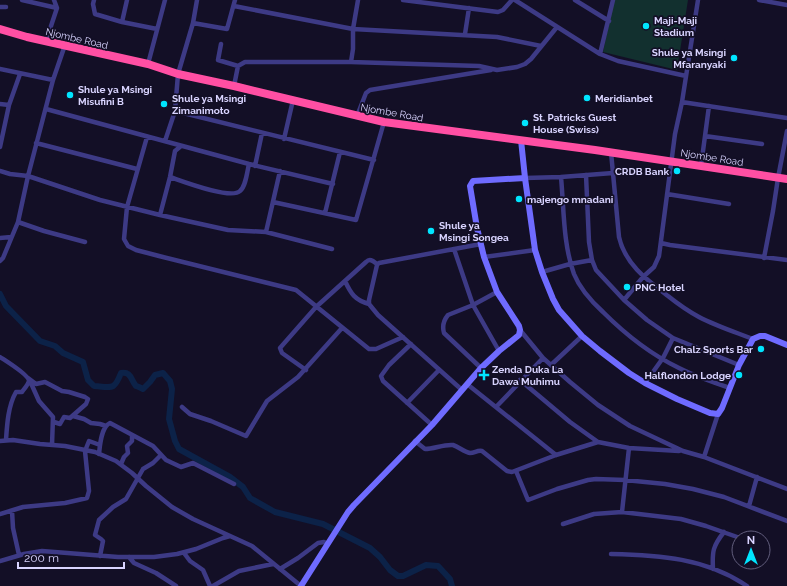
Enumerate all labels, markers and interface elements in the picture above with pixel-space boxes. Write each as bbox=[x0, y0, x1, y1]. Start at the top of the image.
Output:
place label: Maji-Maji Stadium bbox=[654, 15, 697, 38]
marker: Maji-Maji Stadium bbox=[641, 21, 651, 31]
street label: Njombe Road bbox=[45, 26, 109, 51]
place label: Shule ya Msingi Mfaranyaki bbox=[652, 47, 726, 70]
marker: Shule ya Msingi Mfaranyaki bbox=[729, 53, 739, 63]
place label: Shule ya Msingi Misufini B bbox=[78, 84, 152, 107]
marker: Shule ya Msingi Misufini B bbox=[65, 90, 75, 100]
place label: Shule ya Msingi Zimanimoto bbox=[172, 93, 246, 116]
marker: Meridianbet bbox=[582, 93, 592, 103]
place label: Meridianbet bbox=[595, 93, 653, 104]
marker: Shule ya Msingi Zimanimoto bbox=[159, 99, 169, 109]
street label: Njombe Road bbox=[360, 102, 424, 123]
place label: St. Patricks Guest House (Swiss) bbox=[533, 112, 616, 135]
marker: St. Patricks Guest House (Swiss) bbox=[520, 118, 530, 128]
street label: Njombe Road bbox=[680, 147, 744, 168]
place label: CRDB Bank bbox=[615, 166, 669, 177]
marker: CRDB Bank bbox=[672, 166, 682, 176]
marker: majengo mnadani bbox=[514, 194, 524, 204]
place label: majengo mnadani bbox=[527, 194, 613, 205]
place label: Shule ya Msingi Songea bbox=[439, 220, 509, 243]
marker: Shule ya Msingi Songea bbox=[426, 226, 436, 236]
marker: PNC Hotel bbox=[622, 282, 632, 292]
place label: PNC Hotel bbox=[635, 282, 685, 293]
place label: Chalz Sports Bar bbox=[674, 344, 753, 355]
marker: Chalz Sports Bar bbox=[756, 344, 766, 354]
place label: Zenda Duka La Dawa Muhimu bbox=[492, 364, 564, 387]
marker: Zenda Duka La Dawa Muhimu bbox=[479, 370, 489, 380]
place label: Halflondon Lodge bbox=[644, 370, 731, 381]
marker: Halflondon Lodge bbox=[734, 370, 744, 380]
north arrow bbox=[731, 530, 771, 570]
text: N bbox=[747, 534, 755, 547]
scale bar bbox=[18, 544, 124, 570]
text: 200 m bbox=[24, 551, 59, 565]

